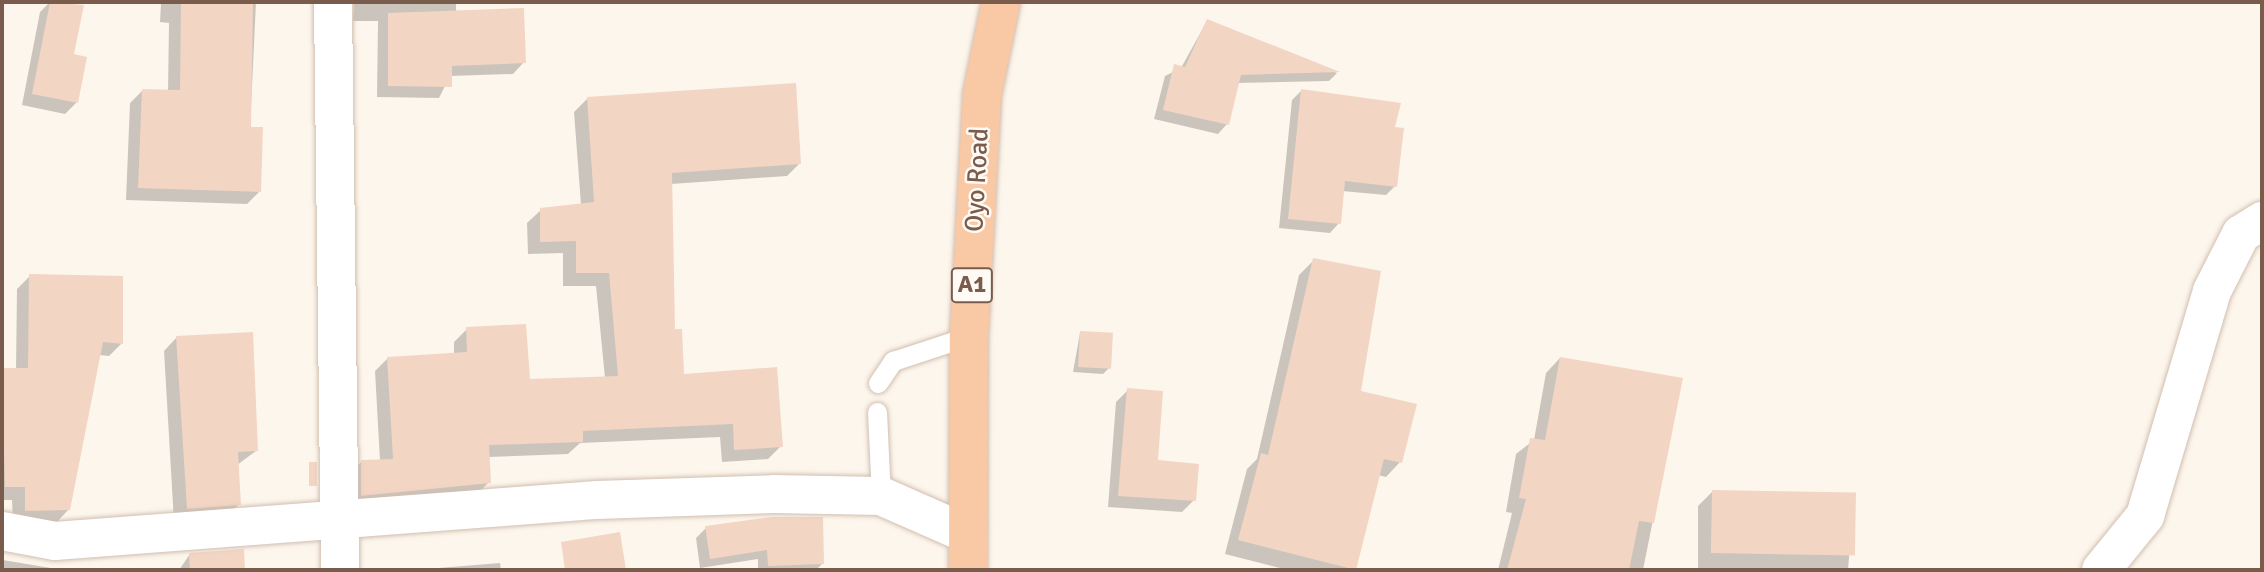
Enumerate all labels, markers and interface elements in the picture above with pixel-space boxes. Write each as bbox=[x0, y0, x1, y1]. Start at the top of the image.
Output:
street label: Oyo Road bbox=[960, 127, 996, 233]
road number: A1 bbox=[949, 264, 995, 306]

